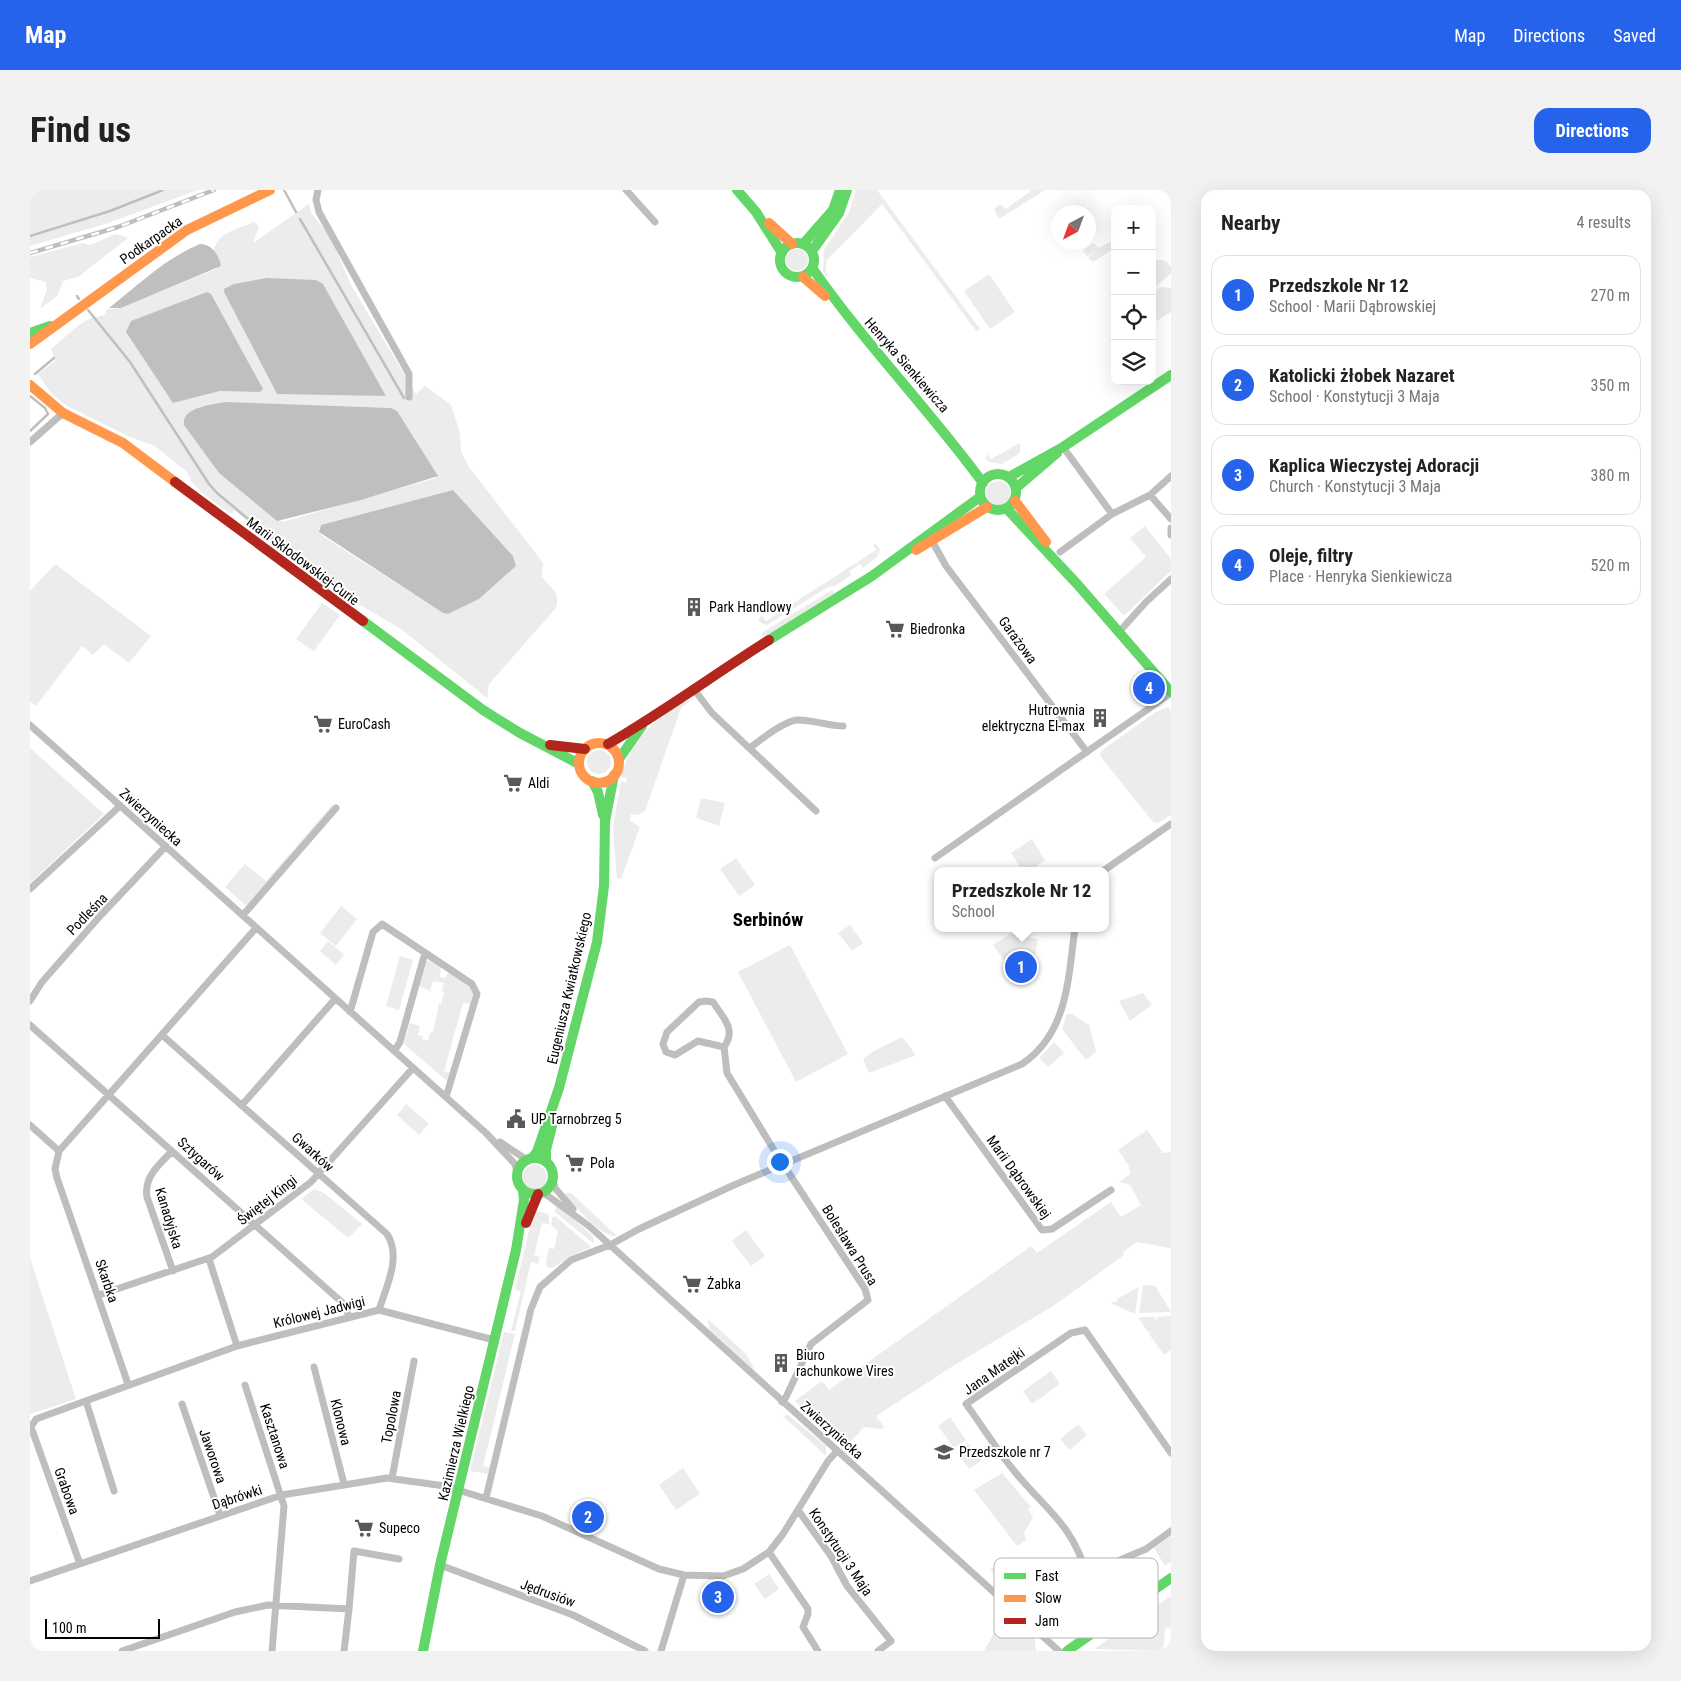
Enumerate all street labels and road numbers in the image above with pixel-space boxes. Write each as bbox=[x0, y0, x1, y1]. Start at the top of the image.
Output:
street label: Podkarpacka bbox=[117, 213, 185, 267]
street label: Henryka Sienkiewicza bbox=[862, 314, 952, 416]
street label: Marii Skłodowskiej-Curie bbox=[244, 514, 363, 609]
street label: Garażowa bbox=[995, 613, 1041, 667]
street label: Zwierzyniecka bbox=[117, 785, 185, 849]
street label: Podleśna bbox=[63, 890, 111, 938]
street label: Eugeniusza Kwiatkowskiego bbox=[544, 910, 594, 1066]
street label: Gwarków bbox=[289, 1129, 337, 1175]
street label: Marii Dąbrowskiej bbox=[984, 1132, 1054, 1222]
street label: Sztygarów bbox=[174, 1134, 228, 1184]
street label: Świętej Kingi bbox=[234, 1171, 300, 1228]
street label: Kanadyjska bbox=[152, 1185, 186, 1251]
street label: Bolesława Prusa bbox=[819, 1202, 881, 1288]
street label: Skarbka bbox=[92, 1257, 122, 1305]
street label: Królowej Jadwigi bbox=[272, 1293, 366, 1331]
street label: Jana Matejki bbox=[960, 1344, 1028, 1398]
street label: Kazimierza Wielkiego bbox=[435, 1384, 477, 1502]
street label: Topolowa bbox=[378, 1389, 404, 1445]
street label: Klonowa bbox=[327, 1397, 355, 1447]
street label: Zwierzyniecka bbox=[798, 1398, 866, 1462]
street label: Kasztanowa bbox=[257, 1402, 293, 1470]
street label: Jaworowa bbox=[196, 1427, 230, 1485]
street label: Grabowa bbox=[51, 1465, 83, 1517]
street label: Dąbrówki bbox=[210, 1481, 264, 1513]
street label: Konstytucji 3 Maja bbox=[806, 1505, 876, 1599]
street label: Jędrusiów bbox=[518, 1576, 578, 1610]

